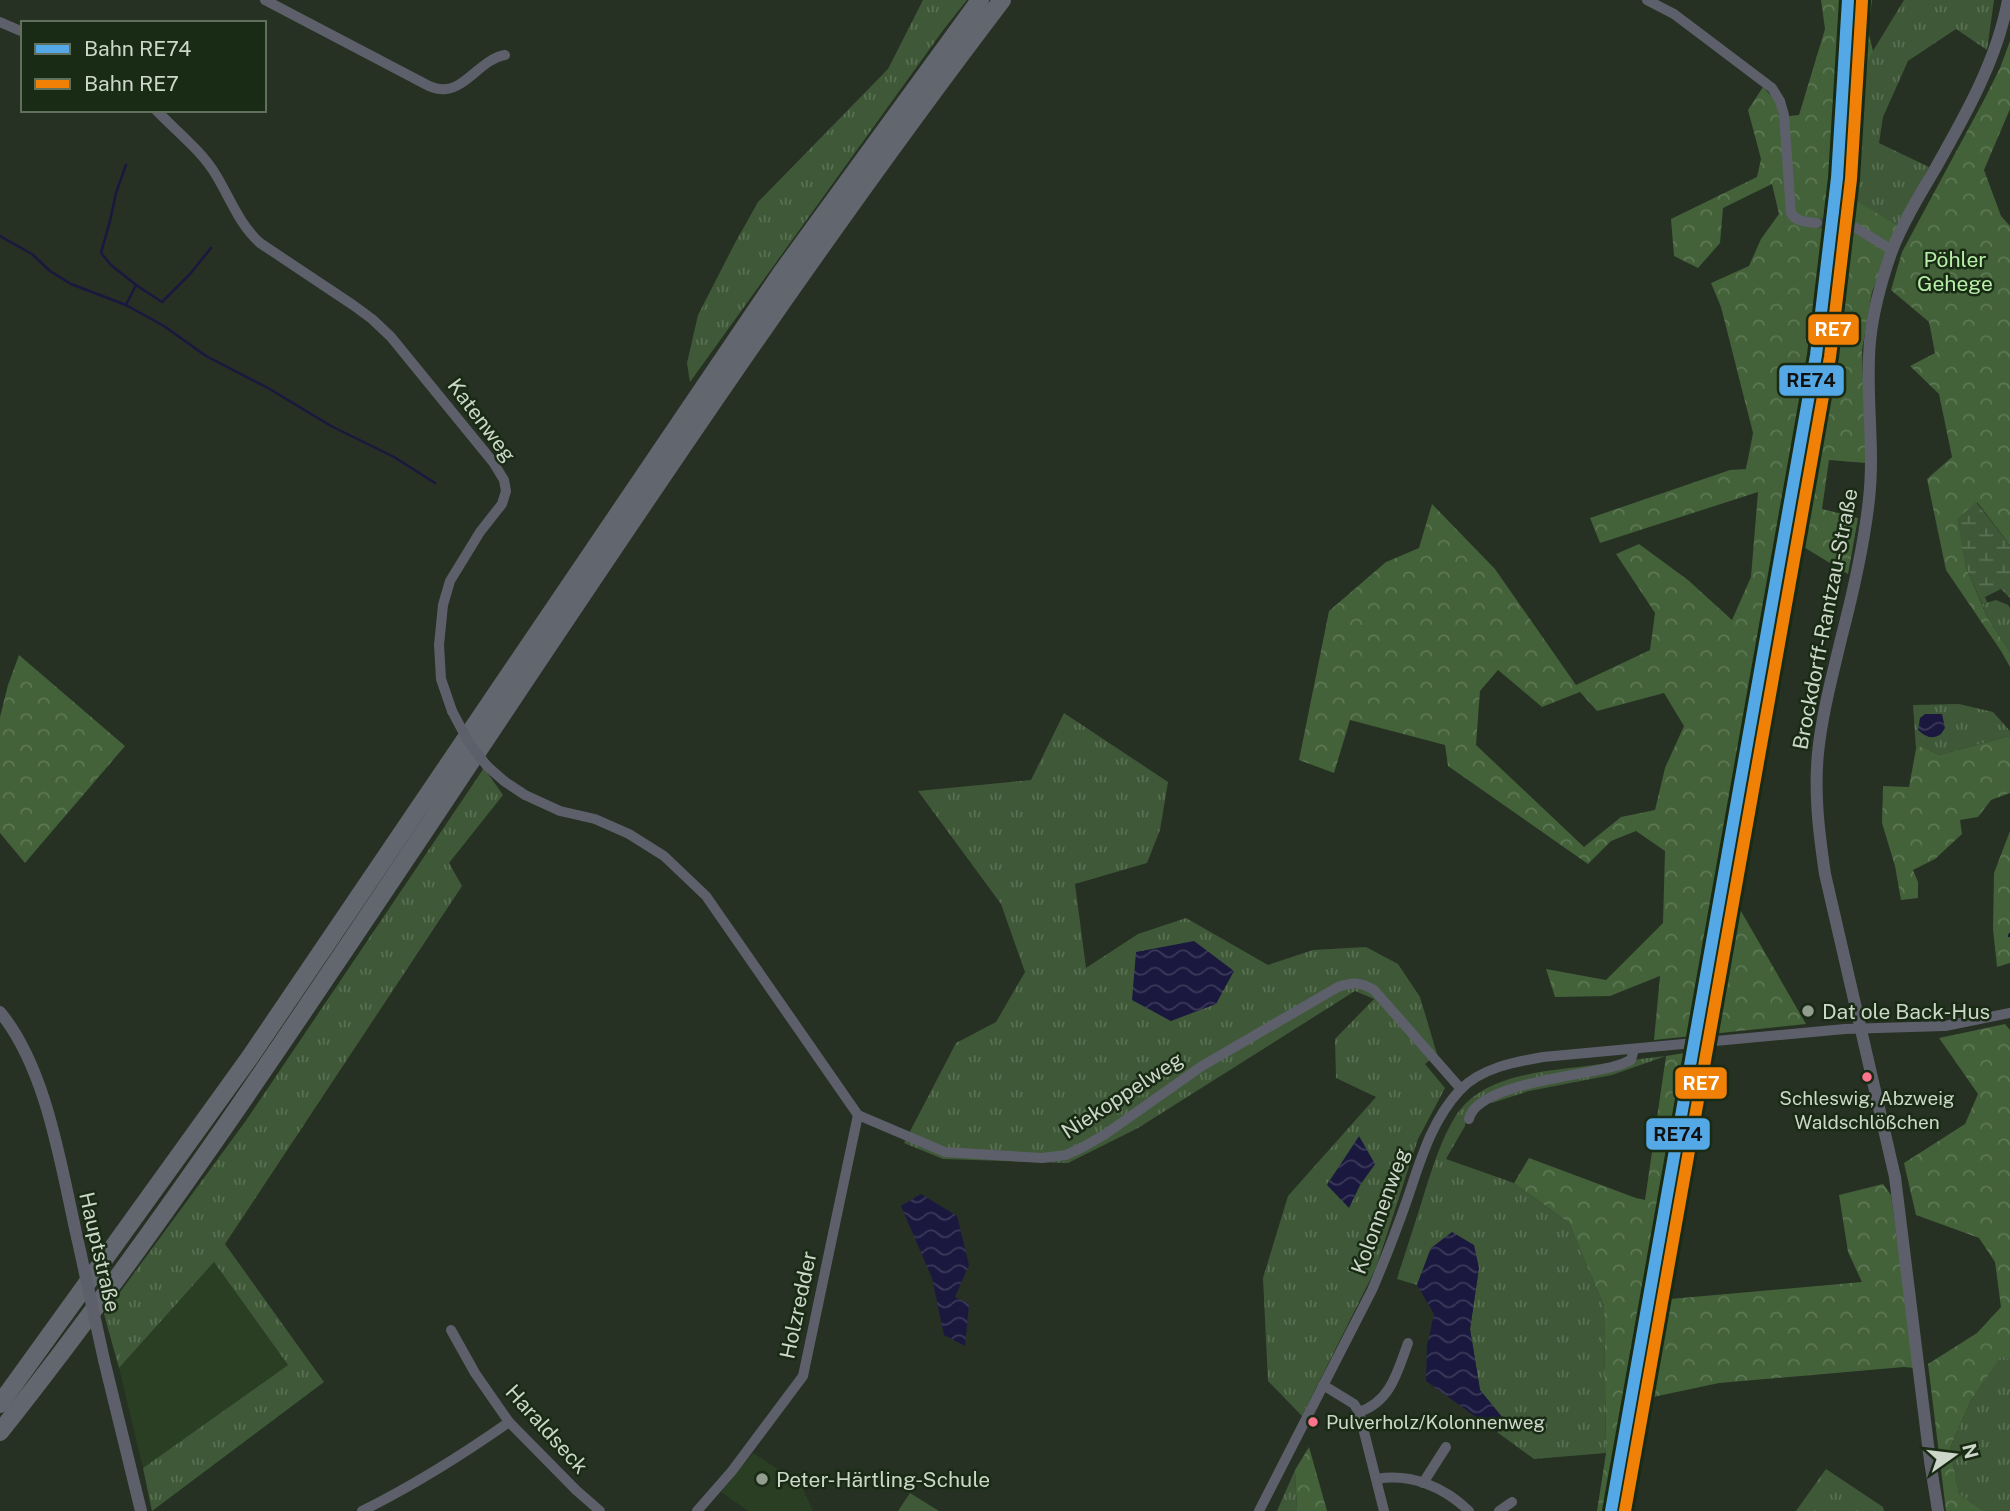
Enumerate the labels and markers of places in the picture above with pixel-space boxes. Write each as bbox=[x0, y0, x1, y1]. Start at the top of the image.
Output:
place label: Dat ole Back-Hus bbox=[1822, 999, 1990, 1024]
marker: Dat ole Back-Hus bbox=[1800, 1003, 1816, 1019]
marker: Schleswig, Abzweig Waldschlößchen bbox=[1860, 1070, 1874, 1084]
place label: Schleswig, Abzweig Waldschlößchen bbox=[1779, 1087, 1955, 1133]
place label: Pulverholz/Kolonnenweg bbox=[1326, 1411, 1545, 1433]
marker: Pulverholz/Kolonnenweg bbox=[1306, 1415, 1320, 1429]
place label: Peter-Härtling-Schule bbox=[776, 1467, 990, 1492]
marker: Peter-Härtling-Schule bbox=[754, 1471, 770, 1487]

